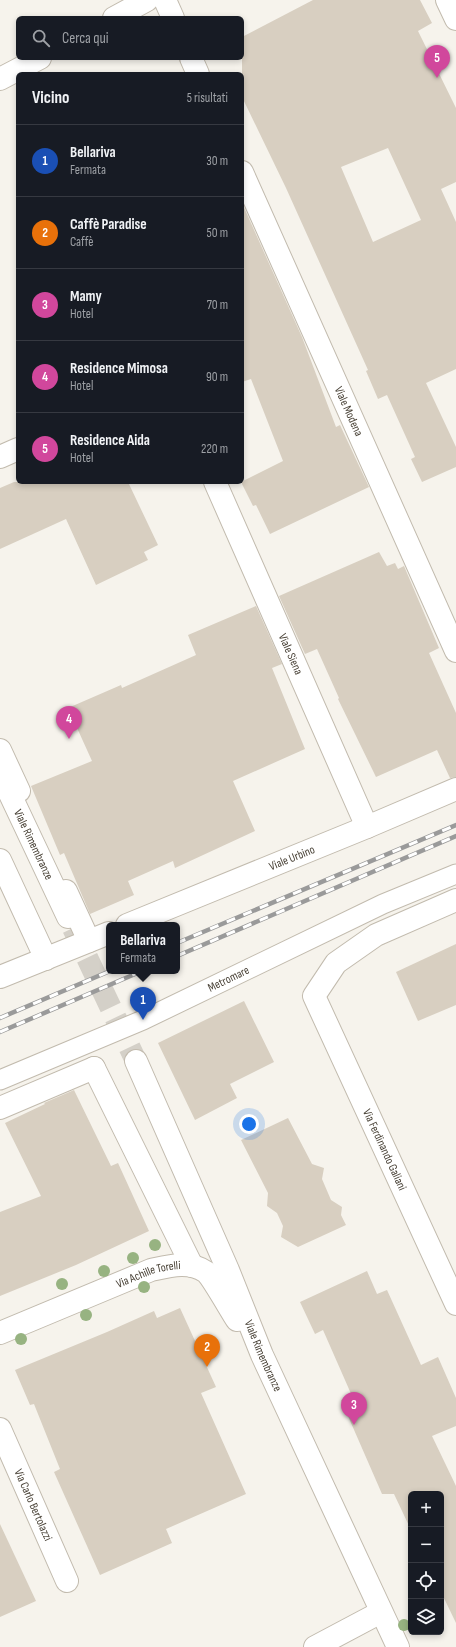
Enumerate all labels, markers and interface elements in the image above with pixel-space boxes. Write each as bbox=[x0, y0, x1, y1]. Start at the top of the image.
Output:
search box bbox=[16, 16, 244, 60]
icon: search bbox=[30, 27, 52, 49]
text: Cerca qui bbox=[62, 29, 109, 48]
pin: 5 bbox=[424, 45, 450, 78]
text: Vicino bbox=[32, 88, 69, 108]
text: 5 risultati bbox=[187, 90, 228, 106]
text: Bellariva bbox=[70, 143, 116, 162]
text: 1 bbox=[42, 153, 48, 169]
text: 30 m bbox=[206, 153, 228, 169]
text: Fermata bbox=[70, 162, 106, 178]
text: Caffè Paradise bbox=[70, 215, 147, 234]
text: 2 bbox=[42, 225, 48, 241]
text: 50 m bbox=[207, 225, 228, 241]
text: Caffè bbox=[70, 234, 94, 250]
text: Mamy bbox=[70, 287, 102, 306]
text: 3 bbox=[42, 297, 48, 313]
text: 70 m bbox=[207, 297, 228, 313]
text: Hotel bbox=[70, 306, 94, 322]
text: Residence Mimosa bbox=[70, 359, 168, 378]
text: 4 bbox=[42, 369, 48, 385]
text: 90 m bbox=[206, 369, 228, 385]
text: Hotel bbox=[70, 378, 94, 394]
street label: Viale Modena bbox=[331, 384, 367, 439]
text: Residence Aida bbox=[70, 431, 150, 450]
text: 5 bbox=[42, 441, 48, 457]
text: 220 m bbox=[201, 441, 228, 457]
text: Hotel bbox=[70, 450, 94, 466]
street label: Viale Siena bbox=[275, 631, 307, 677]
pin: 4 bbox=[56, 706, 82, 739]
street label: Viale Rimembranze bbox=[11, 807, 57, 882]
street label: Viale Urbino bbox=[267, 842, 317, 874]
popup bbox=[106, 922, 180, 974]
text: Bellariva bbox=[120, 931, 166, 950]
text: Fermata bbox=[120, 950, 156, 966]
street label: Metromare bbox=[205, 962, 252, 995]
pin: 1 bbox=[130, 987, 156, 1020]
street label: Via Ferdinando Galiani bbox=[360, 1107, 410, 1193]
your location bbox=[239, 1114, 259, 1134]
street label: Via Achille Torelli bbox=[114, 1257, 181, 1291]
street label: Viale Rimembranze bbox=[241, 1318, 285, 1394]
pin: 2 bbox=[194, 1334, 220, 1367]
pin: 3 bbox=[341, 1392, 367, 1425]
street label: Via Carlo Bertolazzi bbox=[11, 1467, 56, 1543]
map controls bbox=[408, 1491, 444, 1635]
button: + bbox=[408, 1491, 444, 1527]
button: − bbox=[408, 1527, 444, 1563]
button: locate bbox=[408, 1563, 444, 1599]
button: layers bbox=[408, 1599, 444, 1635]

